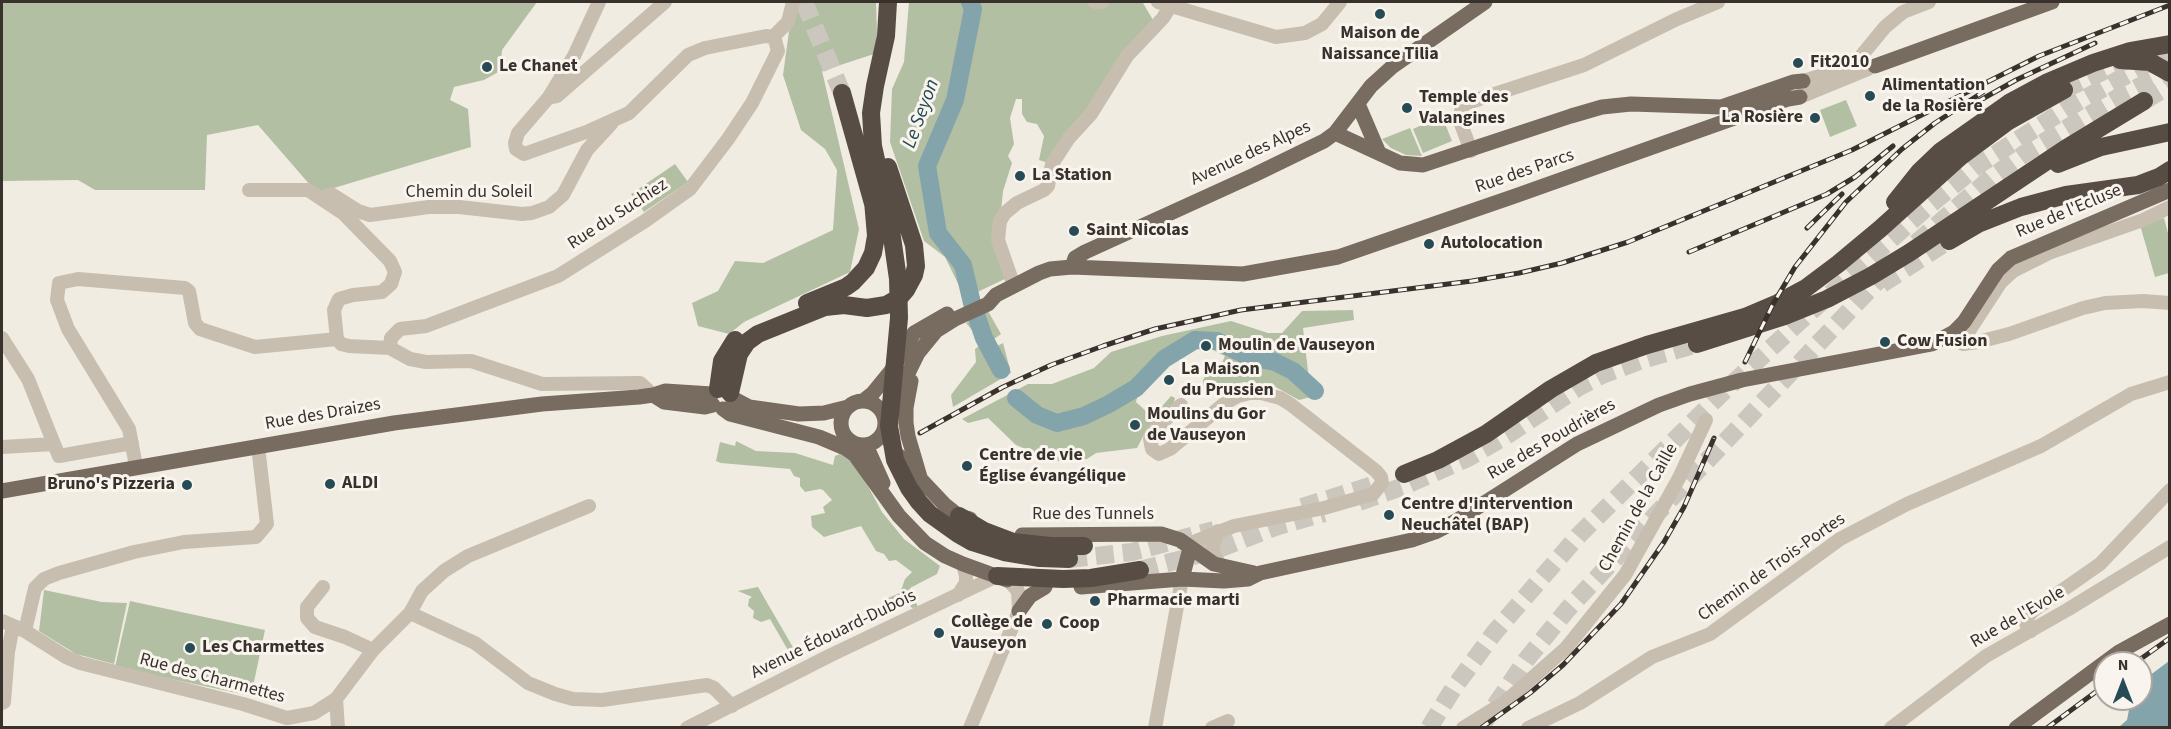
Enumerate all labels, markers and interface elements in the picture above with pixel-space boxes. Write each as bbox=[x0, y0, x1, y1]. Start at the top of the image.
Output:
marker: Maison de Naissance Tilia bbox=[1373, 7, 1387, 21]
place label: Maison de Naissance Tilia bbox=[1321, 23, 1439, 66]
place label: Fit2010 bbox=[1810, 52, 1869, 74]
place label: Le Chanet bbox=[499, 56, 578, 78]
marker: Fit2010 bbox=[1791, 56, 1805, 70]
marker: Le Chanet bbox=[480, 60, 494, 74]
place label: Alimentation de la Rosière bbox=[1882, 75, 1985, 118]
water label: Le Seyon bbox=[898, 76, 946, 152]
place label: Temple des Valangines bbox=[1419, 87, 1508, 130]
marker: Alimentation de la Rosière bbox=[1863, 89, 1877, 103]
marker: Temple des Valangines bbox=[1400, 101, 1414, 115]
place label: La Rosière bbox=[1721, 107, 1803, 129]
marker: La Rosière bbox=[1808, 111, 1822, 125]
street label: Avenue des Alpes bbox=[1188, 117, 1314, 191]
street label: Rue des Parcs bbox=[1473, 145, 1577, 199]
place label: La Station bbox=[1032, 165, 1112, 187]
marker: La Station bbox=[1013, 169, 1027, 183]
street label: Rue du Suchiez bbox=[564, 175, 672, 255]
street label: Rue de l'Ecluse bbox=[2013, 180, 2125, 244]
street label: Chemin du Soleil bbox=[405, 182, 533, 204]
place label: Saint Nicolas bbox=[1086, 220, 1189, 242]
marker: Saint Nicolas bbox=[1067, 224, 1081, 238]
place label: Autolocation bbox=[1441, 233, 1543, 255]
marker: Autolocation bbox=[1422, 237, 1436, 251]
place label: Cow Fusion bbox=[1897, 331, 1987, 353]
place label: Moulin de Vauseyon bbox=[1218, 335, 1375, 357]
marker: Cow Fusion bbox=[1878, 335, 1892, 349]
marker: Moulin de Vauseyon bbox=[1199, 339, 1213, 353]
place label: La Maison du Prussien bbox=[1181, 359, 1274, 401]
marker: La Maison du Prussien bbox=[1162, 373, 1176, 387]
street label: Rue des Draizes bbox=[264, 394, 382, 436]
street label: Rue des Poudrières bbox=[1484, 395, 1620, 485]
place label: Moulins du Gor de Vauseyon bbox=[1147, 404, 1266, 446]
marker: Moulins du Gor de Vauseyon bbox=[1128, 418, 1142, 432]
street label: Chemin de la Caille bbox=[1595, 440, 1683, 576]
place label: Centre de vie Église évangélique bbox=[979, 445, 1126, 488]
marker: Centre de vie Église évangélique bbox=[960, 459, 974, 473]
place label: ALDI bbox=[342, 473, 378, 495]
place label: Bruno's Pizzeria bbox=[47, 474, 175, 496]
marker: ALDI bbox=[323, 477, 337, 491]
marker: Bruno's Pizzeria bbox=[180, 478, 194, 492]
place label: Centre d'intervention Neuchâtel (BAP) bbox=[1401, 494, 1573, 536]
street label: Rue des Tunnels bbox=[1032, 504, 1154, 526]
marker: Centre d'intervention Neuchâtel (BAP) bbox=[1382, 508, 1396, 522]
street label: Chemin de Trois-Portes bbox=[1694, 509, 1850, 627]
street label: Rue de l'Evole bbox=[1967, 582, 2069, 654]
street label: Avenue Édouard-Dubois bbox=[748, 586, 920, 684]
place label: Pharmacie marti bbox=[1107, 590, 1240, 612]
marker: Pharmacie marti bbox=[1088, 594, 1102, 608]
place label: Collège de Vauseyon bbox=[951, 612, 1033, 654]
place label: Coop bbox=[1059, 613, 1100, 635]
marker: Coop bbox=[1040, 617, 1054, 631]
marker: Collège de Vauseyon bbox=[932, 626, 946, 640]
place label: Les Charmettes bbox=[202, 637, 324, 659]
marker: Les Charmettes bbox=[183, 641, 197, 655]
street label: Rue des Charmettes bbox=[137, 649, 287, 709]
north arrow bbox=[2093, 651, 2153, 711]
text: N bbox=[2118, 654, 2128, 676]

